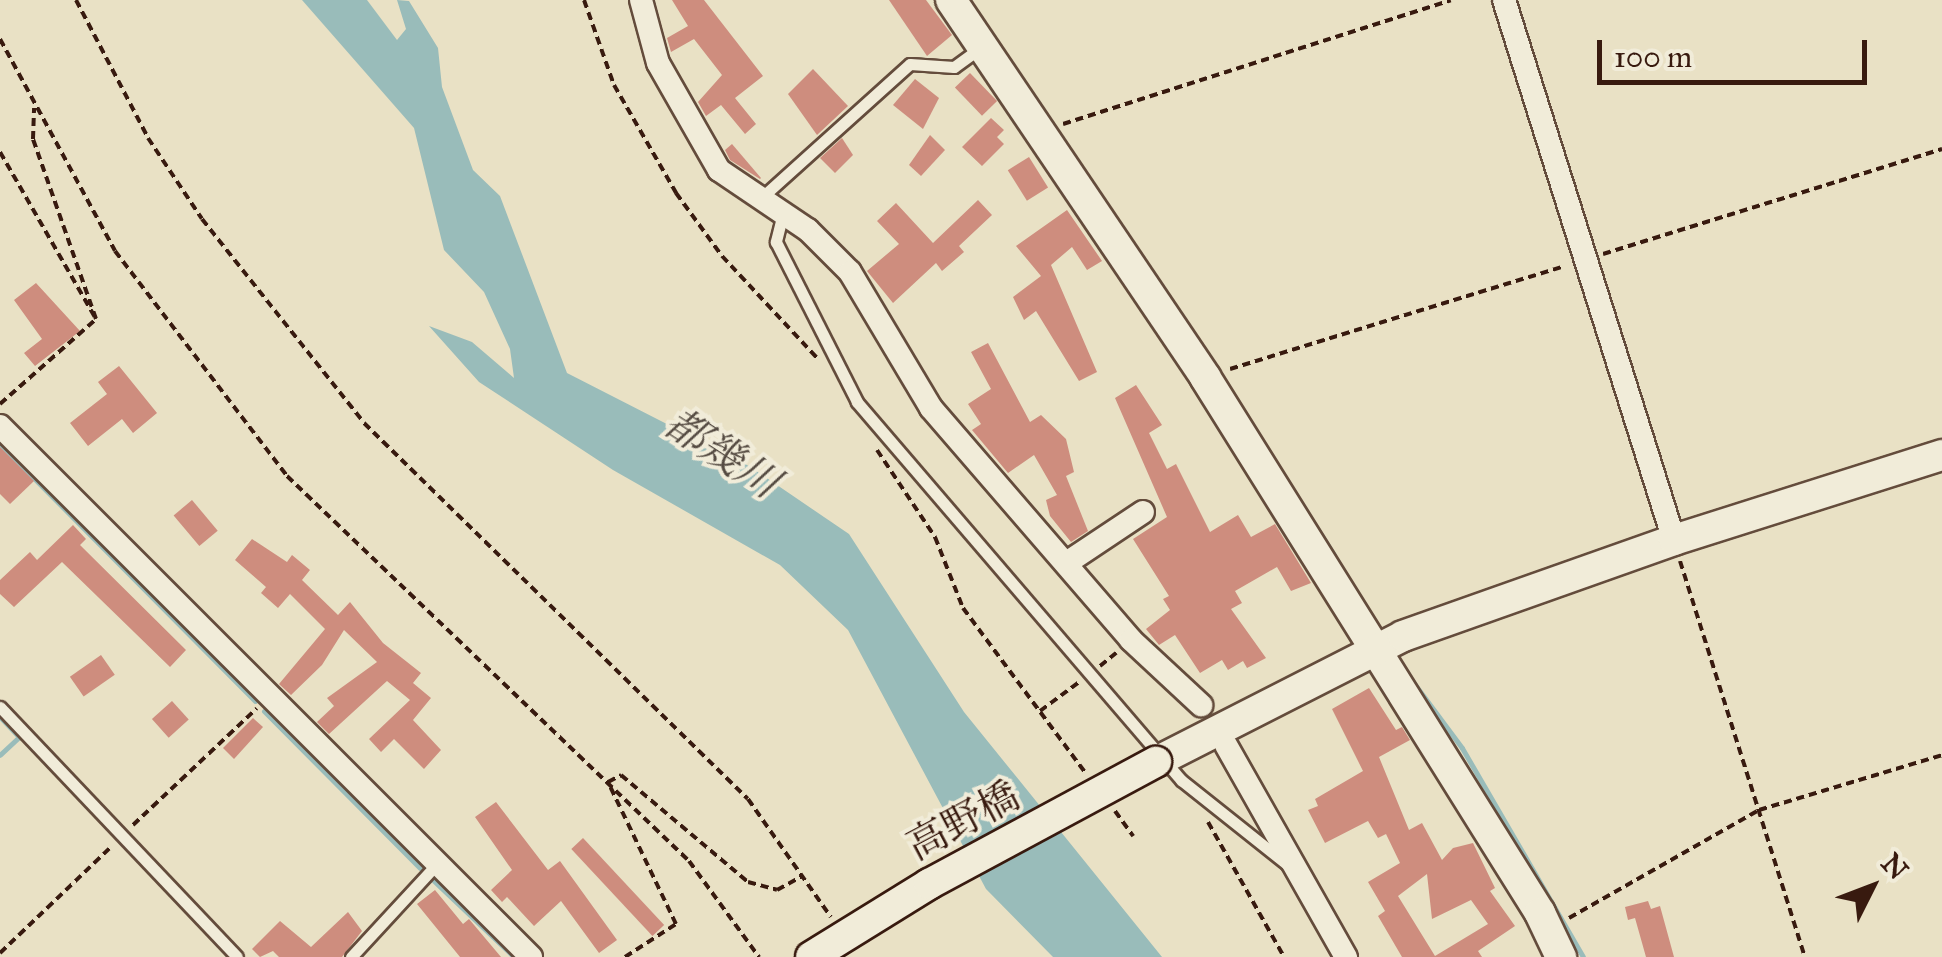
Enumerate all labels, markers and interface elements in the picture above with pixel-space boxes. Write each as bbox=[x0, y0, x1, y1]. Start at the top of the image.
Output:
scale bar bbox=[1602, 20, 1872, 82]
text: 100 m bbox=[1614, 39, 1692, 75]
water label: 都幾川 bbox=[655, 398, 789, 508]
street label: 高野橋 bbox=[899, 772, 1027, 870]
north arrow bbox=[1822, 837, 1922, 937]
text: N bbox=[1874, 846, 1916, 887]

